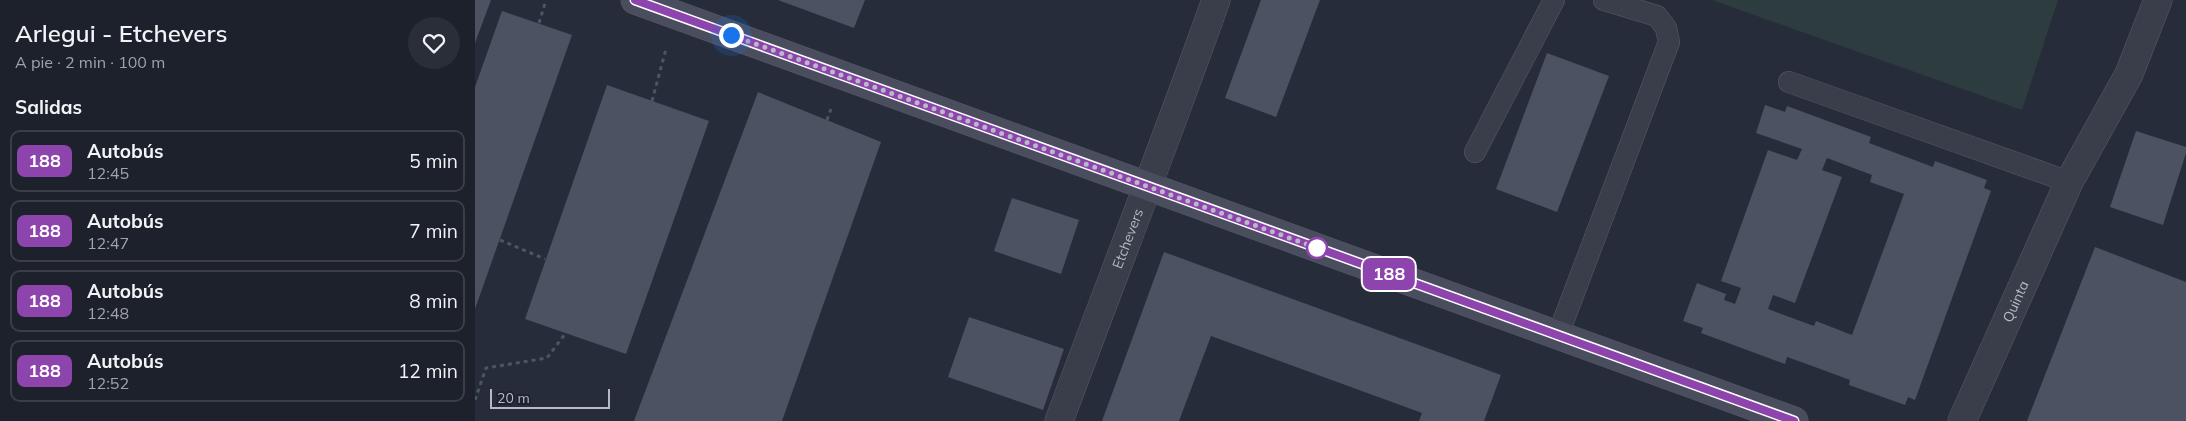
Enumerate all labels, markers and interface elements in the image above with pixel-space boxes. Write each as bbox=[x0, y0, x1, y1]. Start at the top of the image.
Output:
button: heart bbox=[408, 17, 460, 69]
text: Arlegui - Etchevers bbox=[15, 18, 227, 48]
your location bbox=[719, 23, 744, 48]
text: A pie · 2 min · 100 m bbox=[15, 52, 165, 72]
text: Salidas bbox=[15, 95, 82, 119]
text: Autobús bbox=[87, 139, 164, 163]
text: 188 bbox=[28, 149, 61, 172]
text: 5 min bbox=[409, 149, 458, 173]
text: 12:45 bbox=[87, 163, 129, 183]
street label: Etchevers bbox=[1108, 206, 1147, 271]
text: Autobús bbox=[87, 209, 164, 233]
text: 188 bbox=[28, 219, 61, 242]
text: 7 min bbox=[409, 219, 458, 243]
text: 12:47 bbox=[87, 233, 129, 253]
unlabelled marker bbox=[1306, 237, 1328, 259]
line badge: 188 bbox=[1360, 258, 1418, 290]
text: 188 bbox=[1373, 262, 1405, 285]
street label: Quinta bbox=[1998, 278, 2033, 325]
text: Autobús bbox=[87, 279, 164, 303]
text: 188 bbox=[28, 289, 61, 312]
text: 8 min bbox=[409, 289, 458, 313]
text: 12:48 bbox=[87, 303, 129, 323]
text: Autobús bbox=[87, 349, 164, 373]
text: 188 bbox=[28, 359, 61, 382]
text: 12 min bbox=[398, 359, 458, 383]
text: 12:52 bbox=[87, 373, 129, 393]
scale bar bbox=[490, 386, 610, 409]
text: 20 m bbox=[497, 389, 530, 407]

